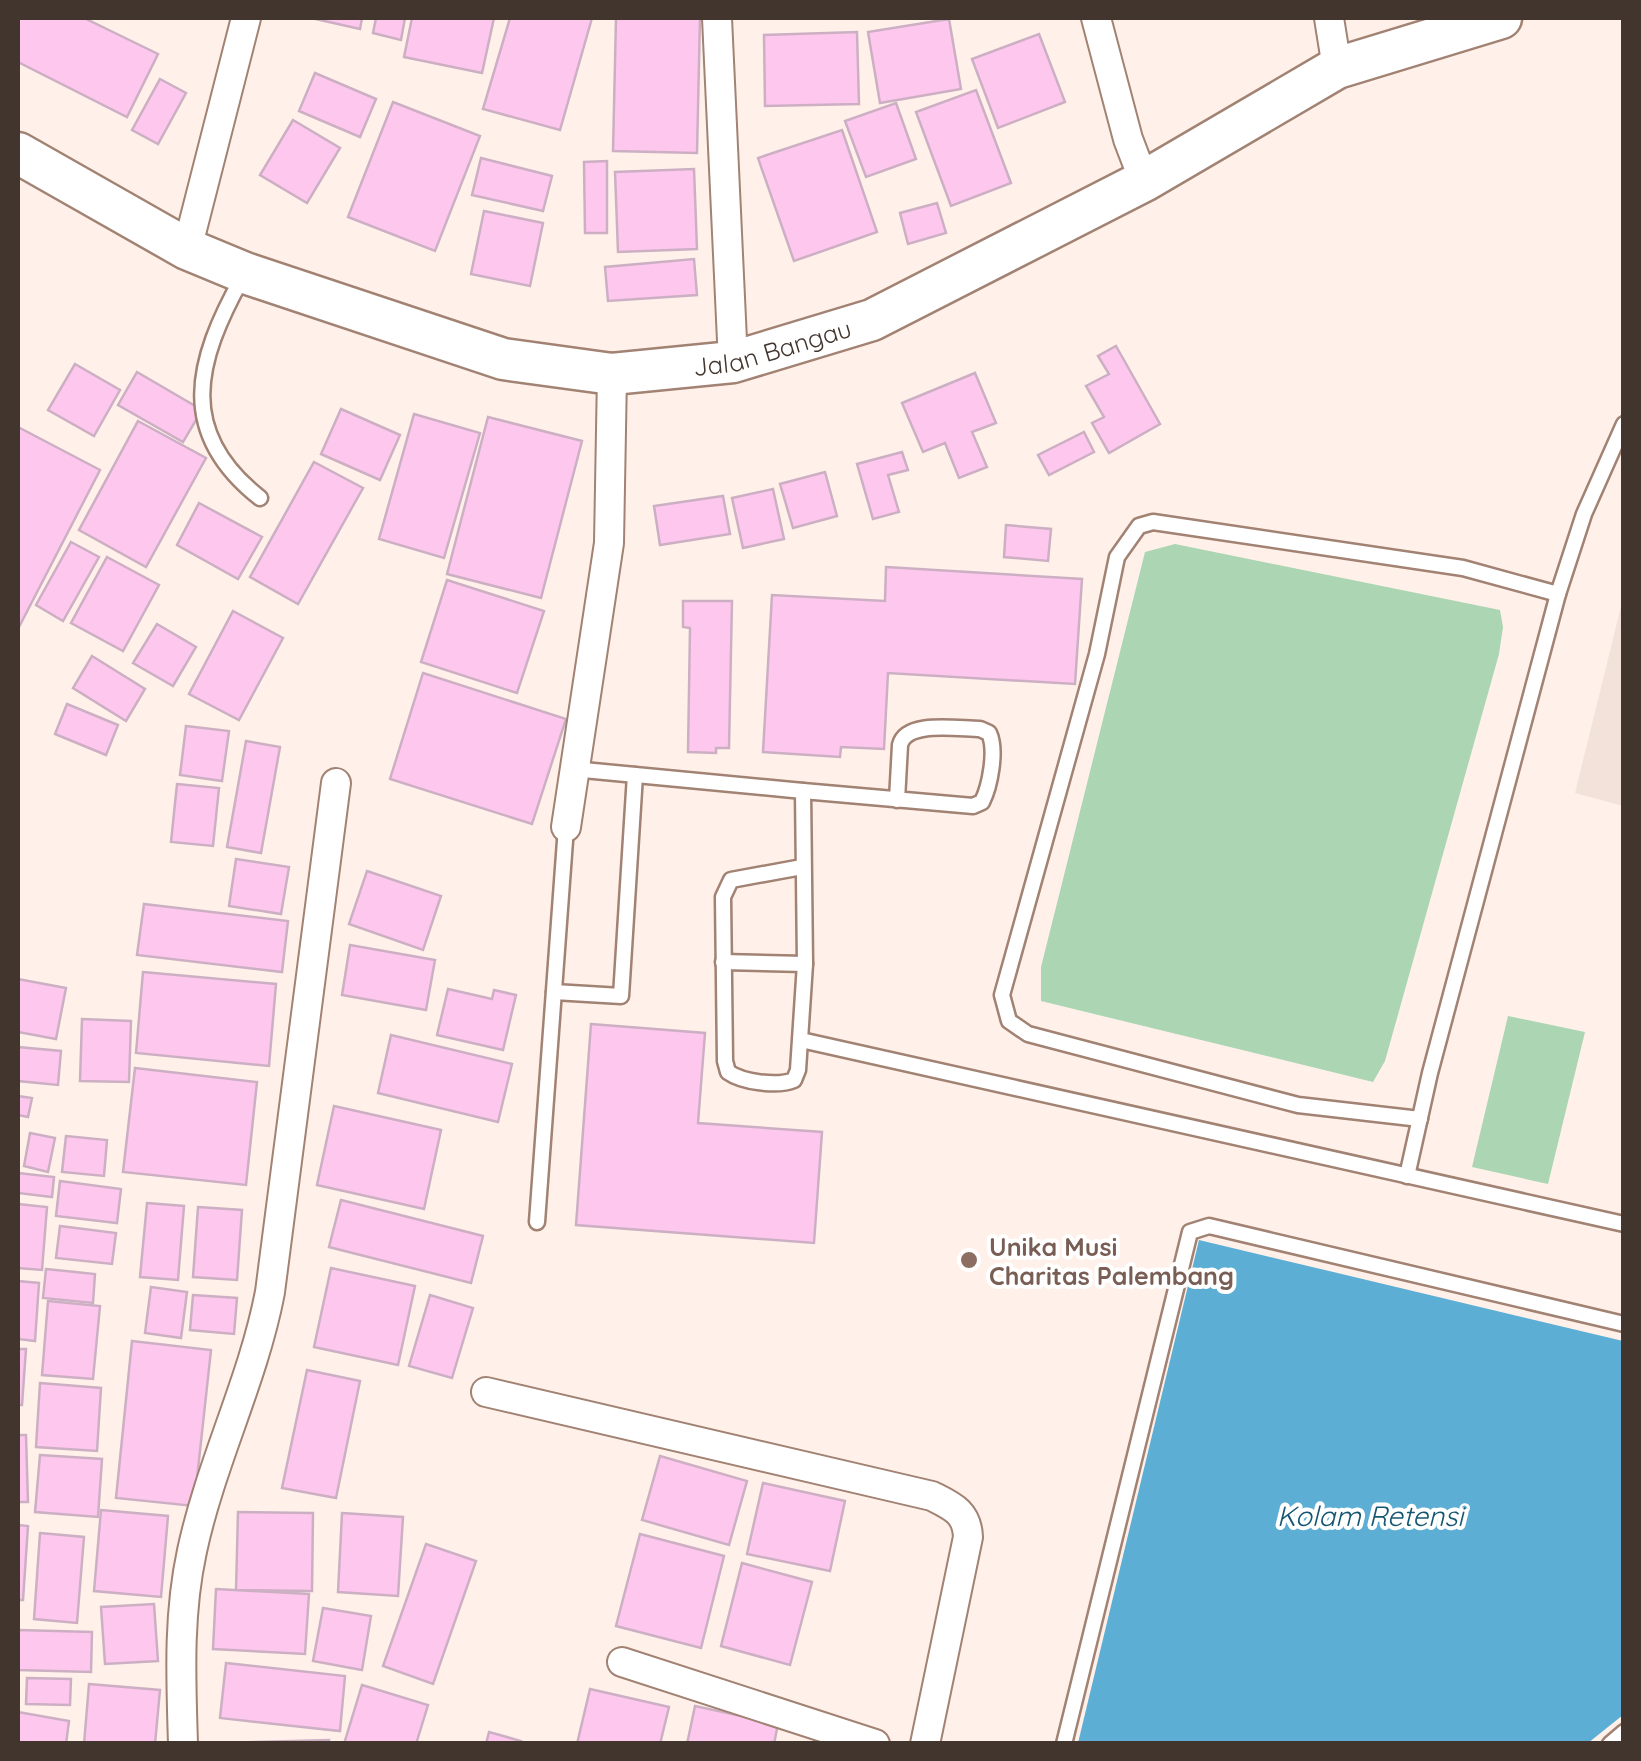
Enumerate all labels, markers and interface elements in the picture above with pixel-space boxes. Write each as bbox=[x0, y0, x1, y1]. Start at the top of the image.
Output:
street label: Jalan Bangau bbox=[692, 312, 855, 381]
place label: Unika Musi Charitas Palembang bbox=[989, 1231, 1234, 1291]
marker: Unika Musi Charitas Palembang bbox=[958, 1249, 980, 1271]
water label: Kolam Retensi bbox=[1277, 1498, 1466, 1533]

